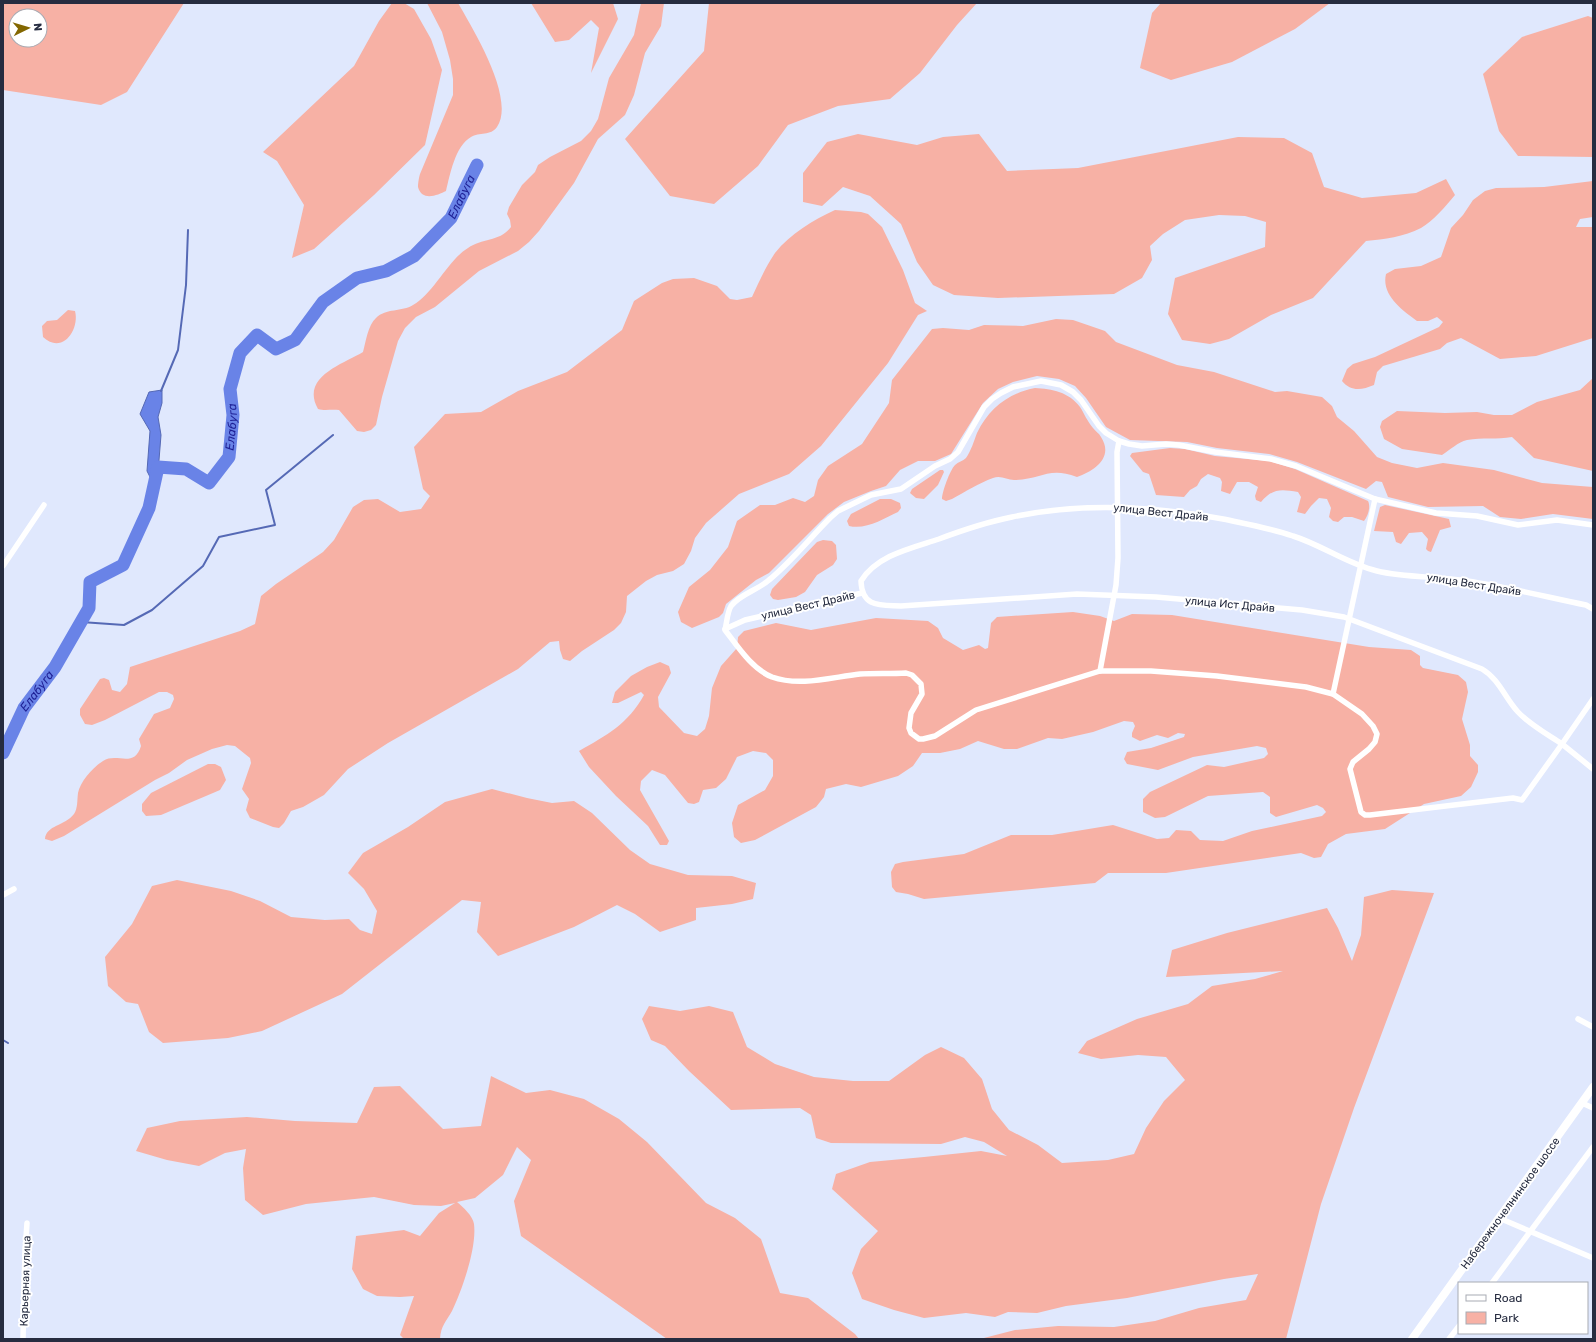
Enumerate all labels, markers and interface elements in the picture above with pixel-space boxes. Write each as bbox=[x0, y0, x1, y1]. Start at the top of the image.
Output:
north arrow bbox=[8, 8, 48, 48]
text: N bbox=[31, 23, 44, 32]
water label: Елабуга bbox=[445, 172, 478, 221]
water label: Елабуга bbox=[223, 403, 240, 451]
street label: улица Вест Драйв bbox=[1113, 501, 1209, 524]
street label: улица Вест Драйв bbox=[1426, 571, 1522, 598]
street label: улица Вест Драйв bbox=[760, 588, 856, 623]
street label: улица Ист Драйв bbox=[1184, 594, 1275, 615]
water label: Елабуга bbox=[17, 668, 57, 714]
street label: Набережночелнинское шоссе bbox=[1458, 1135, 1563, 1272]
street label: Карьерная улица bbox=[17, 1235, 34, 1327]
legend bbox=[1458, 1282, 1588, 1334]
text: Road bbox=[1494, 1291, 1522, 1305]
text: Park bbox=[1494, 1311, 1520, 1325]

